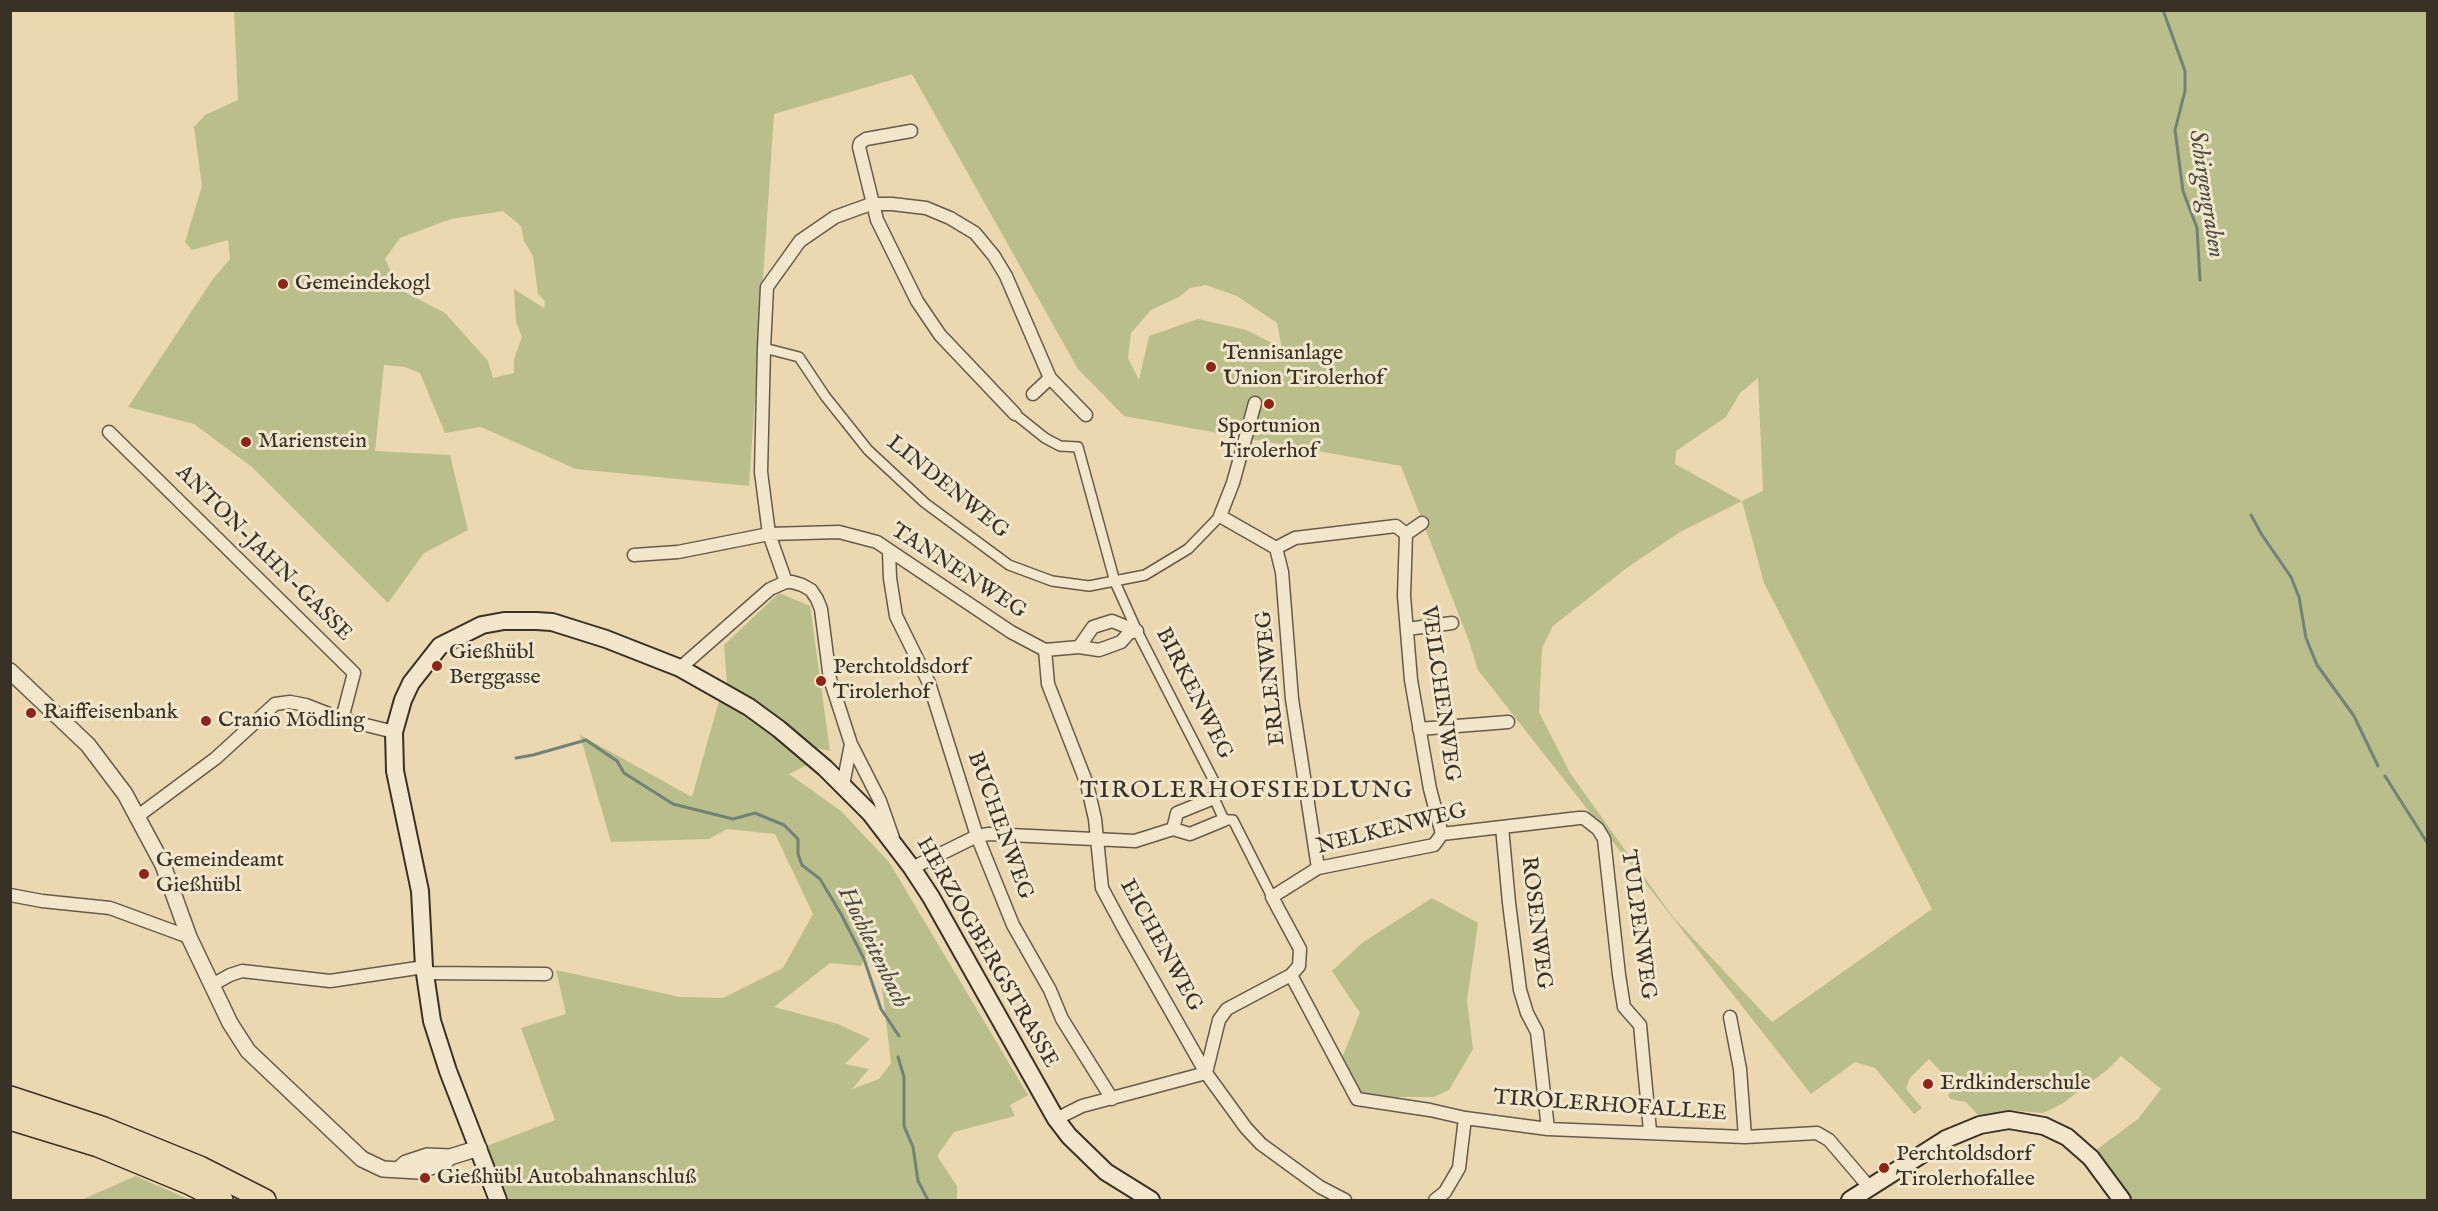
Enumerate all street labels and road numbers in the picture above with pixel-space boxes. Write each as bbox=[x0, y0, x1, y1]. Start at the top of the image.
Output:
street label: LINDENWEG bbox=[881, 431, 1013, 545]
street label: ANTON-JAHN-GASSE bbox=[169, 460, 357, 648]
street label: TANNENWEG bbox=[885, 518, 1031, 626]
street label: VEILCHENWEG bbox=[1414, 604, 1464, 784]
street label: ERLENWEG bbox=[1252, 609, 1292, 747]
street label: BIRKENWEG bbox=[1148, 624, 1238, 764]
street label: BUCHENWEG bbox=[960, 749, 1038, 903]
street label: NELKENWEG bbox=[1314, 799, 1470, 861]
street label: HERZOGBERGSTRASSE bbox=[909, 833, 1063, 1073]
street label: TULPENWEG bbox=[1613, 848, 1661, 1002]
street label: ROSENWEG bbox=[1514, 855, 1556, 991]
street label: EICHENWEG bbox=[1113, 875, 1207, 1017]
street label: TIROLERHOFALLEE bbox=[1492, 1086, 1728, 1128]

